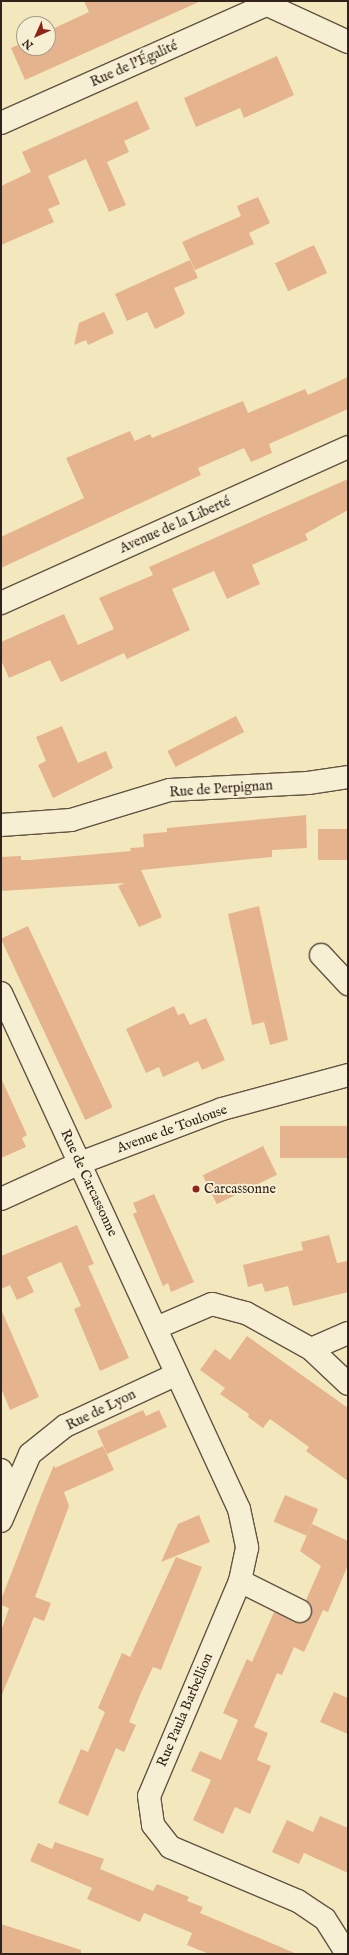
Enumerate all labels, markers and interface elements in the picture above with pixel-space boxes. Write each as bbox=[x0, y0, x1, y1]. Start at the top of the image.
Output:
north arrow bbox=[16, 16, 56, 56]
text: N bbox=[20, 35, 37, 52]
street label: Rue de l'Égalité bbox=[88, 37, 180, 91]
street label: Avenue de la Liberté bbox=[117, 493, 233, 557]
street label: Rue de Perpignan bbox=[169, 777, 273, 801]
street label: Avenue de Toulouse bbox=[114, 1101, 230, 1157]
street label: Rue de Carcassonne bbox=[57, 1127, 121, 1239]
place label: Carcassonne bbox=[204, 1181, 276, 1197]
marker: Carcassonne bbox=[191, 1184, 201, 1194]
street label: Rue de Lyon bbox=[63, 1386, 139, 1434]
street label: Rue Paula Barbellion bbox=[153, 1650, 217, 1770]

